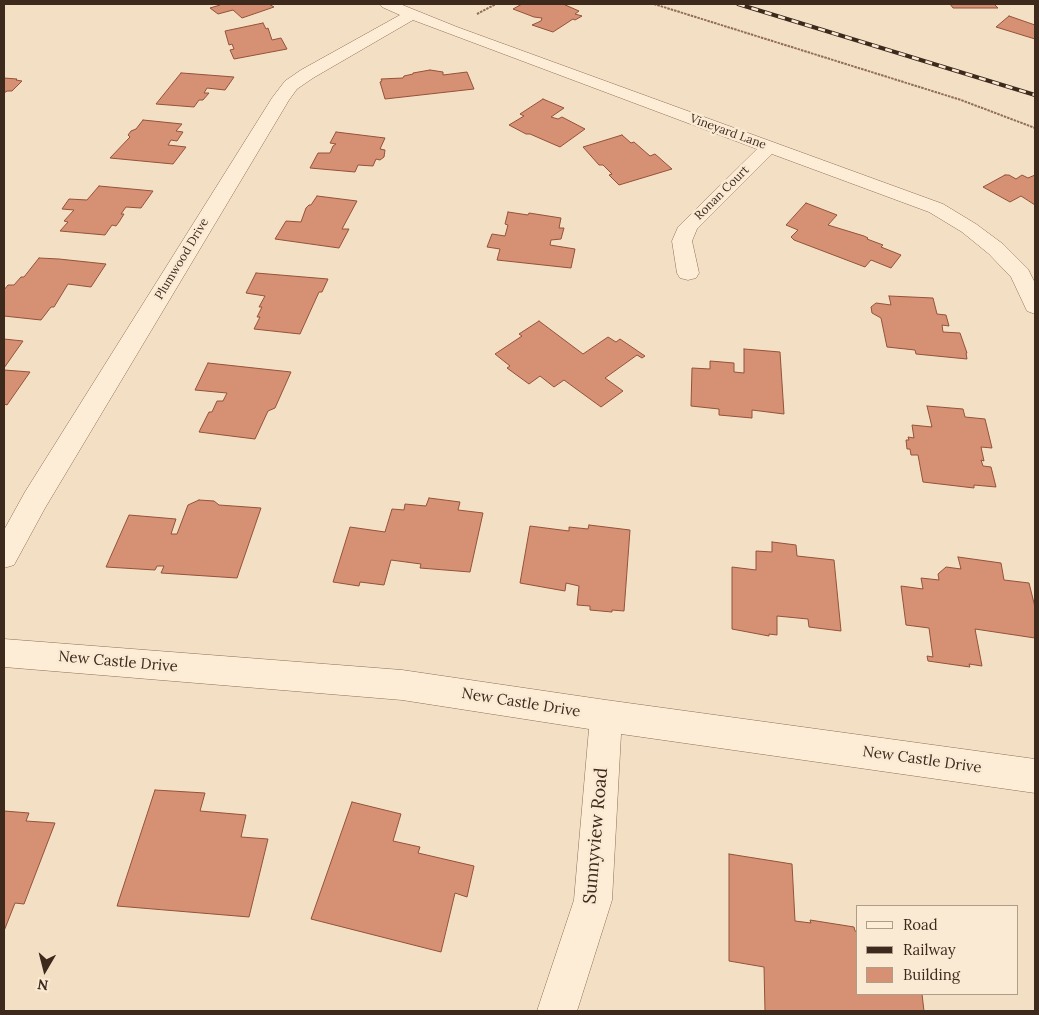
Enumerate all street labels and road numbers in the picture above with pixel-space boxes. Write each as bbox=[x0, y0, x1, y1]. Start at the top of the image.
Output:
street label: Vineyard Lane bbox=[688, 112, 768, 152]
street label: Ronan Court bbox=[692, 163, 752, 223]
street label: Plumwood Drive bbox=[152, 216, 212, 302]
street label: New Castle Drive bbox=[57, 648, 179, 676]
street label: New Castle Drive bbox=[460, 685, 582, 721]
street label: New Castle Drive bbox=[861, 743, 983, 777]
street label: Sunnyview Road bbox=[579, 767, 613, 905]

